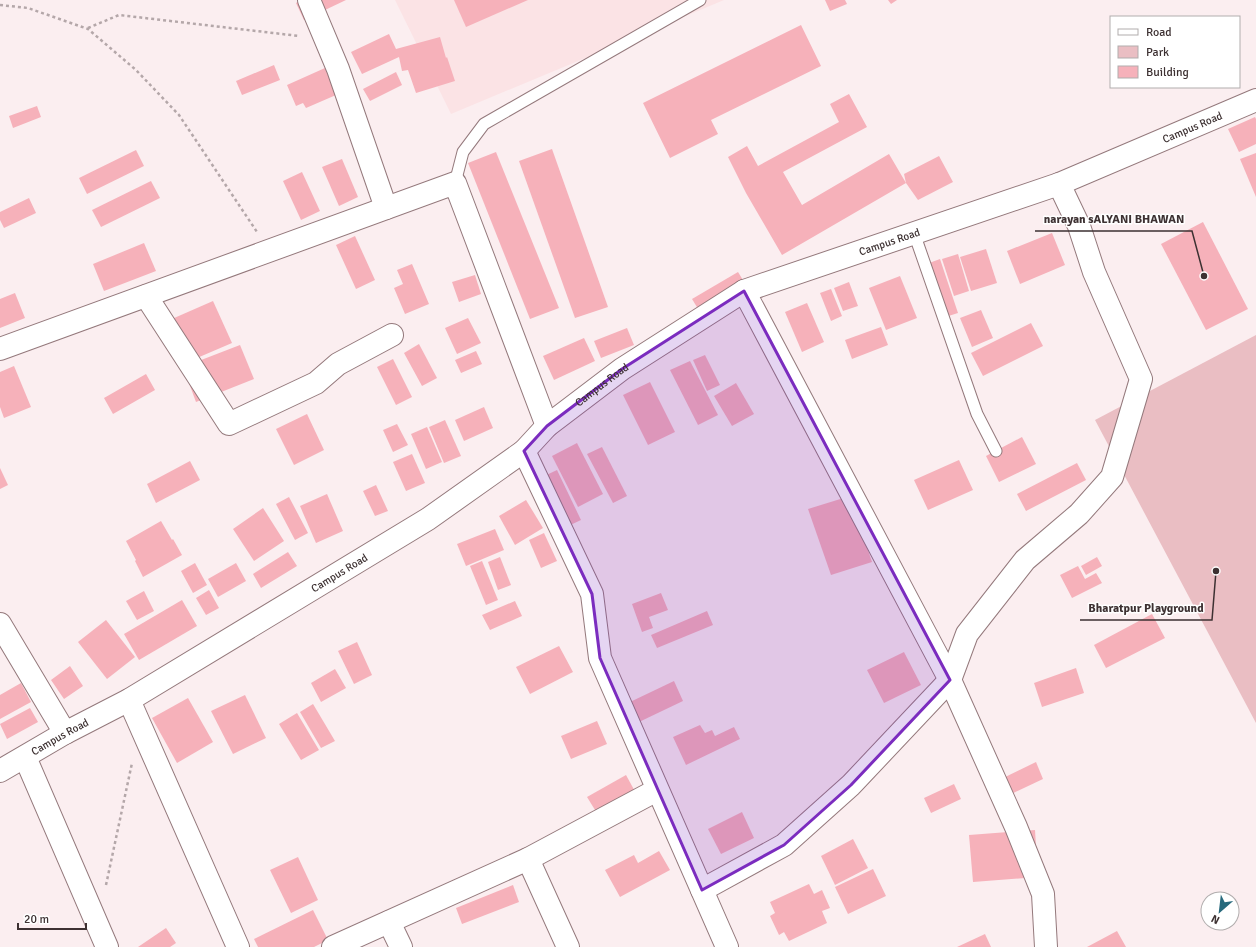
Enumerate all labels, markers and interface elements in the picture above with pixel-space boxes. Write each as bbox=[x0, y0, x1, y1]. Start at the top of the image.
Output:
legend bbox=[1110, 16, 1240, 88]
text: Road bbox=[1146, 25, 1172, 40]
text: Park bbox=[1146, 45, 1169, 60]
text: Building bbox=[1146, 65, 1189, 80]
street label: Campus Road bbox=[1161, 109, 1224, 146]
callout: narayan sALYANI BHAWAN bbox=[1035, 207, 1192, 231]
text: narayan sALYANI BHAWAN bbox=[1044, 212, 1184, 227]
street label: Campus Road bbox=[857, 226, 922, 258]
street label: Campus Road bbox=[573, 361, 631, 409]
street label: Campus Road bbox=[309, 551, 370, 595]
callout: Bharatpur Playground bbox=[1080, 596, 1212, 620]
text: Bharatpur Playground bbox=[1088, 601, 1204, 616]
street label: Campus Road bbox=[29, 716, 91, 758]
north arrow bbox=[1200, 891, 1240, 931]
scale bar bbox=[18, 905, 86, 931]
text: 20 m bbox=[24, 912, 49, 927]
text: N bbox=[1209, 912, 1222, 927]

